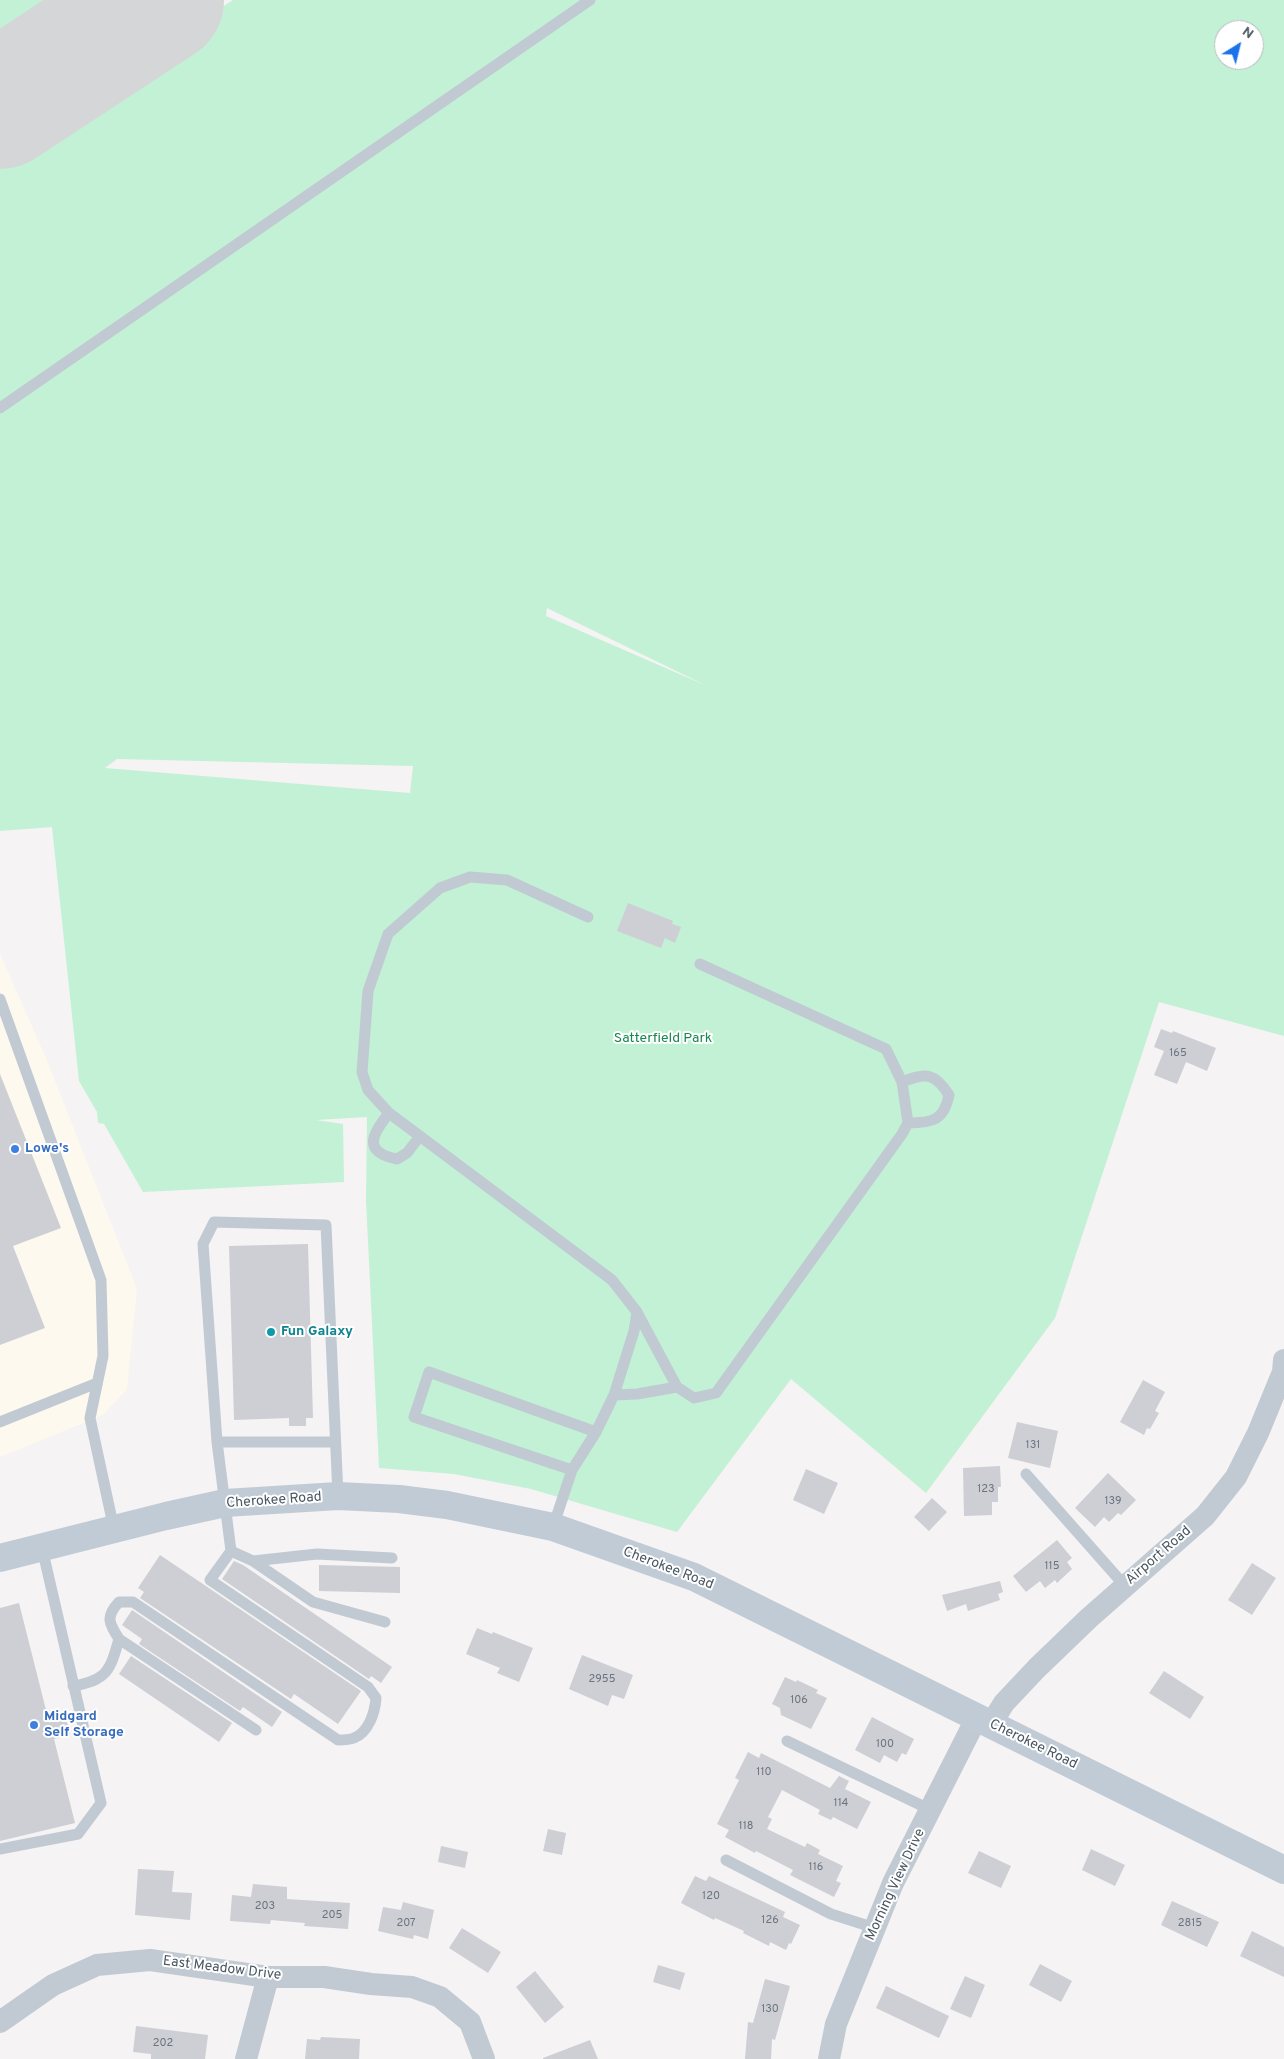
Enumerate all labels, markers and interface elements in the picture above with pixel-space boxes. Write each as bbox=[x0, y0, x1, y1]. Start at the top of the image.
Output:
north arrow bbox=[1214, 20, 1264, 70]
text: N bbox=[1238, 23, 1257, 43]
park label: Satterfield Park bbox=[614, 1031, 712, 1047]
house number: 165 bbox=[1169, 1047, 1187, 1061]
place label: Lowe's bbox=[25, 1141, 69, 1157]
marker: Lowe's bbox=[9, 1143, 21, 1155]
place label: Fun Galaxy bbox=[281, 1324, 353, 1340]
marker: Fun Galaxy bbox=[265, 1326, 277, 1338]
house number: 131 bbox=[1026, 1439, 1040, 1453]
house number: 123 bbox=[977, 1483, 995, 1497]
street label: Cherokee Road bbox=[226, 1489, 322, 1513]
house number: 139 bbox=[1104, 1495, 1122, 1509]
street label: Airport Road bbox=[1123, 1523, 1195, 1589]
street label: Cherokee Road bbox=[620, 1544, 716, 1594]
house number: 115 bbox=[1044, 1560, 1060, 1574]
house number: 2955 bbox=[589, 1673, 615, 1687]
house number: 106 bbox=[790, 1694, 808, 1708]
place label: Midgard Self Storage bbox=[44, 1709, 124, 1741]
street label: Cherokee Road bbox=[986, 1716, 1080, 1774]
marker: Midgard Self Storage bbox=[28, 1719, 40, 1731]
house number: 100 bbox=[876, 1738, 894, 1752]
house number: 110 bbox=[756, 1766, 772, 1780]
house number: 114 bbox=[834, 1797, 848, 1811]
house number: 118 bbox=[739, 1820, 753, 1834]
street label: Morning View Drive bbox=[863, 1826, 929, 1944]
house number: 116 bbox=[809, 1861, 823, 1875]
house number: 120 bbox=[702, 1890, 720, 1904]
house number: 203 bbox=[255, 1900, 275, 1914]
house number: 205 bbox=[322, 1909, 342, 1923]
house number: 126 bbox=[761, 1914, 779, 1928]
house number: 207 bbox=[396, 1917, 416, 1931]
house number: 2815 bbox=[1178, 1917, 1202, 1931]
street label: East Meadow Drive bbox=[162, 1953, 282, 1985]
house number: 130 bbox=[761, 2003, 779, 2017]
house number: 202 bbox=[153, 2037, 173, 2051]

